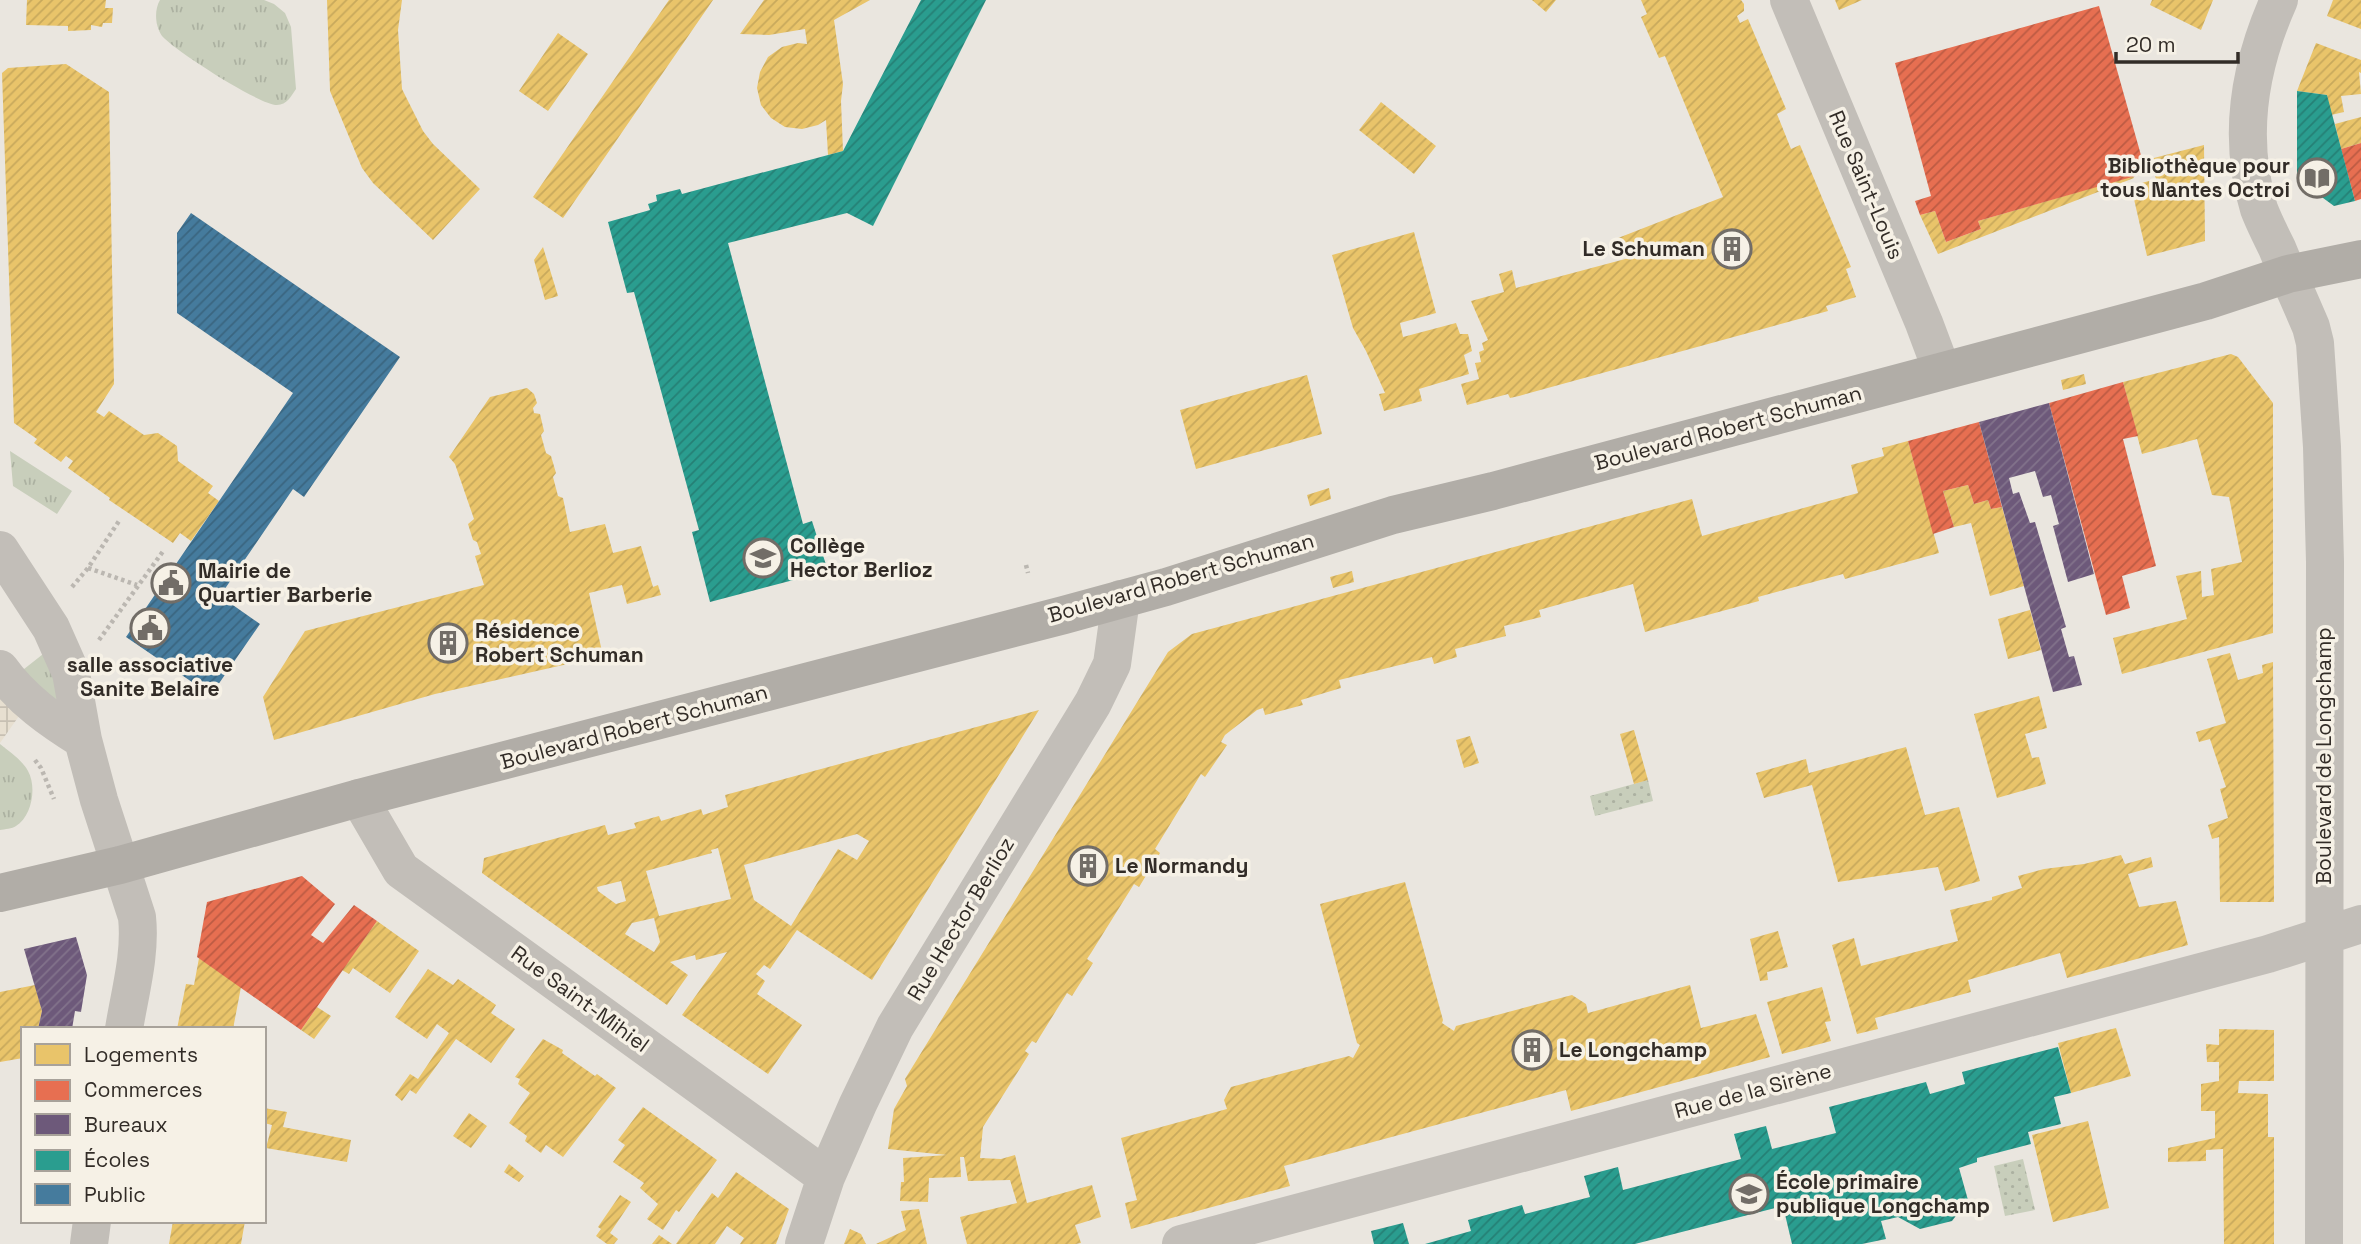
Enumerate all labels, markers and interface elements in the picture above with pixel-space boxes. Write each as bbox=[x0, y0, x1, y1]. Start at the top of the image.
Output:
scale bar bbox=[2116, 21, 2238, 65]
text: 20 m bbox=[2126, 31, 2176, 58]
street label: Rue Saint-Louis bbox=[1823, 106, 1910, 263]
place label: Bibliothèque pour tous Nantes Octroi bbox=[2100, 152, 2290, 203]
library icon: Bibliothèque pour tous Nantes Octroi bbox=[2296, 157, 2338, 199]
building icon: Le Schuman bbox=[1711, 228, 1753, 270]
place label: Le Schuman bbox=[1582, 235, 1705, 262]
street label: Boulevard Robert Schuman bbox=[1591, 379, 1864, 476]
street label: Boulevard Robert Schuman bbox=[1045, 527, 1317, 628]
place label: Collège Hector Berlioz bbox=[790, 532, 933, 583]
school or university icon: Collège Hector Berlioz bbox=[742, 537, 784, 579]
place label: Mairie de Quartier Barberie bbox=[198, 557, 372, 608]
public building icon: Mairie de Quartier Barberie bbox=[150, 562, 192, 604]
public building icon: salle associative Sanite Belaire bbox=[129, 607, 171, 649]
place label: Résidence Robert Schuman bbox=[475, 617, 644, 668]
building icon: Résidence Robert Schuman bbox=[427, 622, 469, 664]
street label: Boulevard de Longchamp bbox=[2310, 627, 2337, 885]
place label: salle associative Sanite Belaire bbox=[67, 651, 233, 702]
street label: Boulevard Robert Schuman bbox=[497, 678, 770, 775]
street label: Rue Hector Berlioz bbox=[901, 832, 1020, 1005]
building icon: Le Normandy bbox=[1067, 845, 1109, 887]
place label: Le Normandy bbox=[1115, 852, 1248, 879]
street label: Rue Saint-Mihiel bbox=[506, 939, 655, 1058]
legend bbox=[21, 1027, 266, 1223]
building icon: Le Longchamp bbox=[1511, 1029, 1553, 1071]
place label: Le Longchamp bbox=[1559, 1036, 1707, 1063]
text: Logements bbox=[84, 1041, 198, 1068]
street label: Rue de la Sirène bbox=[1672, 1057, 1834, 1124]
text: Commerces bbox=[84, 1076, 203, 1103]
text: Bureaux bbox=[84, 1111, 168, 1138]
text: Écoles bbox=[84, 1146, 150, 1173]
place label: École primaire publique Longchamp bbox=[1776, 1168, 1990, 1219]
school or university icon: École primaire publique Longchamp bbox=[1728, 1173, 1770, 1215]
text: Public bbox=[84, 1181, 146, 1208]

